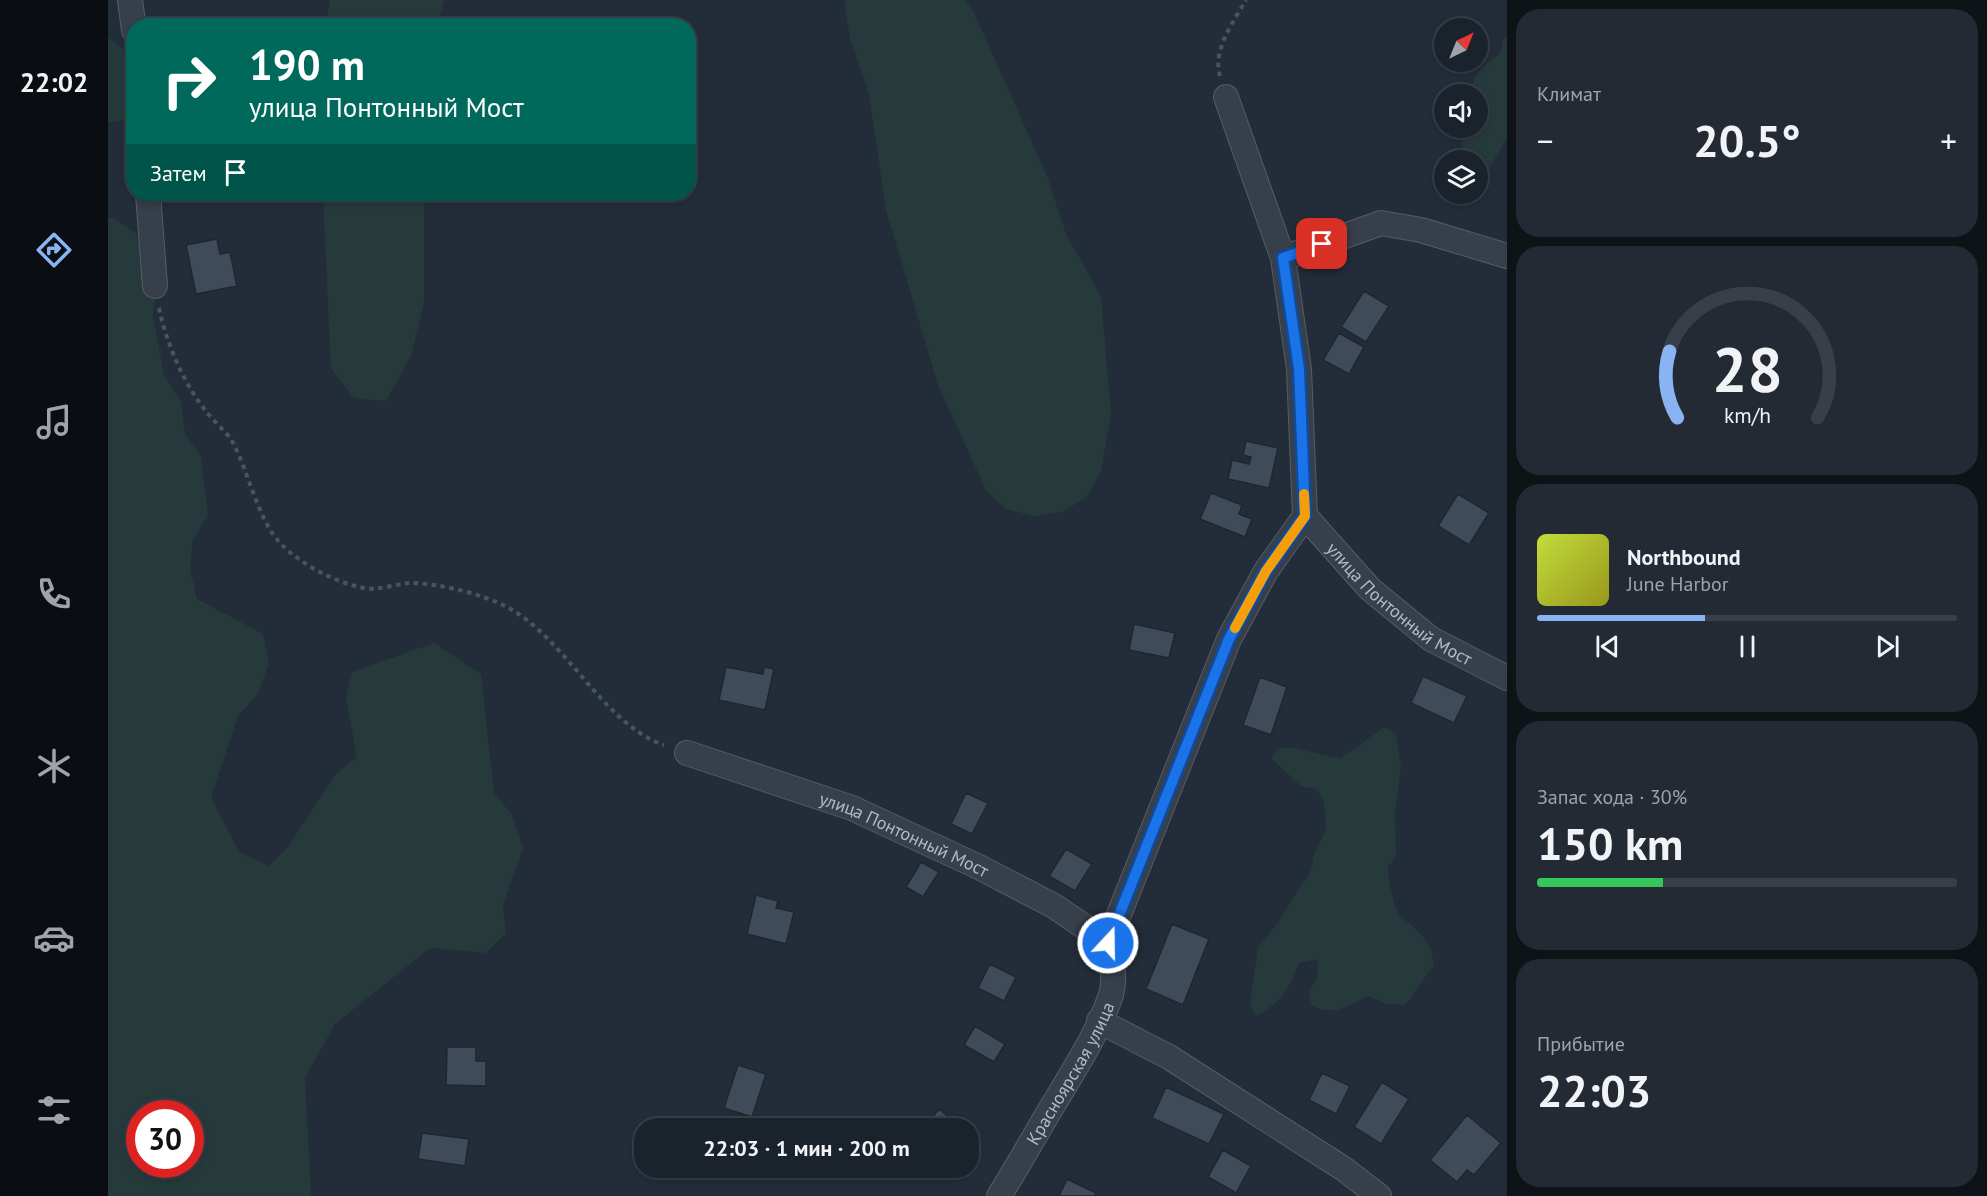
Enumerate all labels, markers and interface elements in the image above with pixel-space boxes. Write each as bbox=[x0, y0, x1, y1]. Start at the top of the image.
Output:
north arrow bbox=[1434, 18, 1488, 72]
map controls bbox=[1434, 18, 1488, 204]
text: 190 m bbox=[249, 37, 365, 92]
icon: right bbox=[150, 42, 228, 120]
text: 22:02 bbox=[20, 65, 88, 99]
text: Климат bbox=[1537, 81, 1601, 107]
button: sound bbox=[1434, 84, 1488, 138]
text: улица Понтонный Мост bbox=[249, 90, 524, 124]
text: 20.5° bbox=[1693, 111, 1801, 169]
text: − bbox=[1537, 119, 1554, 162]
text: + bbox=[1940, 119, 1957, 162]
button: layers bbox=[1434, 150, 1488, 204]
icon: arrive bbox=[219, 156, 252, 189]
text: Затем bbox=[150, 159, 207, 187]
pin bbox=[1296, 218, 1347, 269]
icon: arrive bbox=[1305, 227, 1338, 260]
icon: directions bbox=[33, 229, 75, 271]
text: 28 bbox=[1712, 328, 1782, 409]
icon: music bbox=[33, 401, 75, 443]
text: km/h bbox=[1723, 401, 1770, 429]
street label: улица Понтонный Мост bbox=[1322, 537, 1477, 670]
text: Northbound bbox=[1627, 543, 1741, 571]
text: June Harbor bbox=[1627, 571, 1729, 597]
icon: phone bbox=[33, 573, 75, 615]
icon: previous bbox=[1591, 630, 1624, 663]
icon: pause bbox=[1731, 630, 1764, 663]
icon: next bbox=[1871, 630, 1904, 663]
icon: climate bbox=[33, 745, 75, 787]
text: Запас хода · 30% bbox=[1537, 784, 1687, 810]
street label: улица Понтонный Мост bbox=[816, 786, 994, 882]
text: 150 km bbox=[1537, 814, 1683, 872]
position arrow bbox=[1076, 911, 1140, 975]
icon: car bbox=[33, 917, 75, 959]
street label: Красноярская улица bbox=[1021, 998, 1119, 1149]
text: Прибытие bbox=[1537, 1031, 1625, 1057]
text: 22:03 bbox=[1537, 1061, 1651, 1119]
icon: filters bbox=[33, 1089, 75, 1131]
speed limit sign: 30 bbox=[126, 1100, 204, 1178]
text: 22:03 · 1 мин · 200 m bbox=[703, 1134, 910, 1162]

